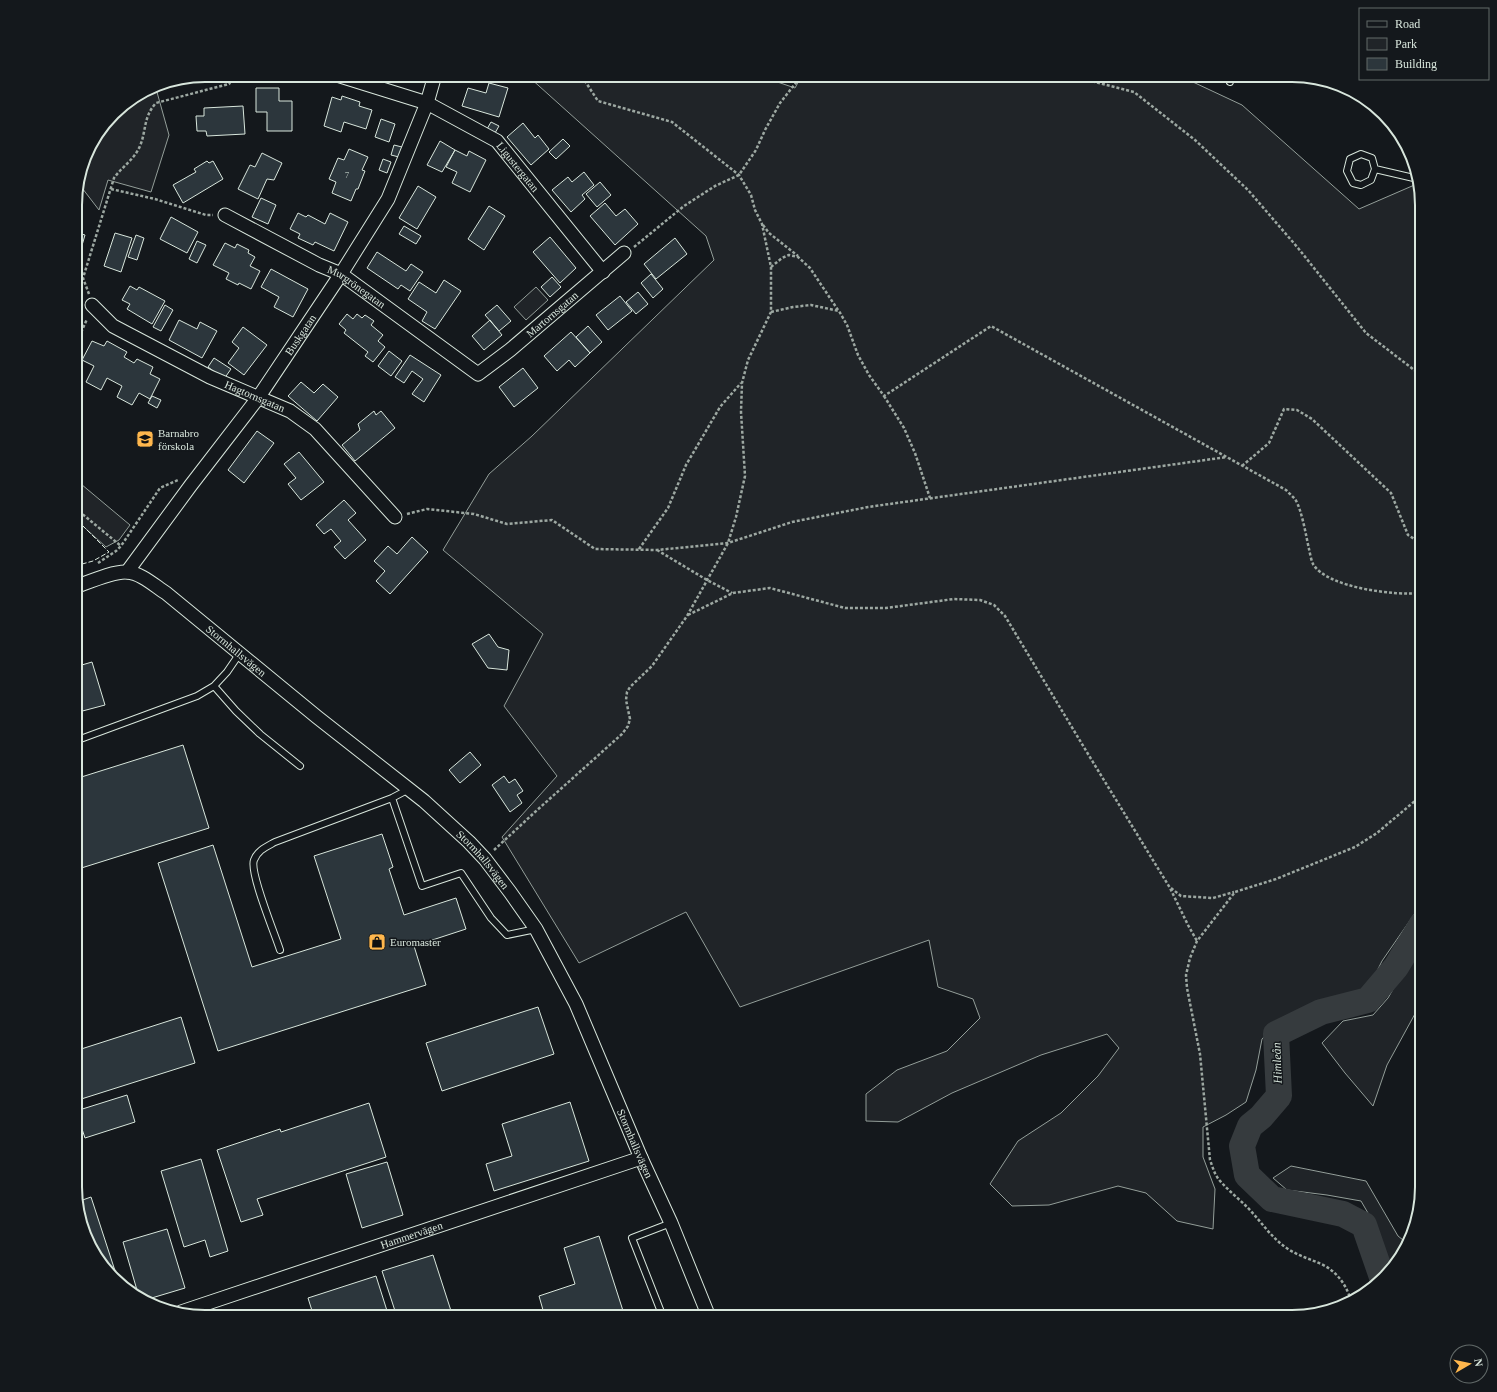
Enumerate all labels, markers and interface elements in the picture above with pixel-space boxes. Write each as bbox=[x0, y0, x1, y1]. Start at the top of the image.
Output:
legend bbox=[1359, 8, 1489, 80]
text: Road bbox=[1395, 17, 1420, 31]
text: Park bbox=[1395, 37, 1417, 51]
text: Building bbox=[1395, 57, 1437, 71]
street label: Ligustergatan bbox=[494, 139, 542, 194]
house number: 7 bbox=[345, 170, 350, 180]
street label: Murgrönegatan bbox=[326, 263, 388, 311]
street label: Martornsgatan bbox=[524, 289, 581, 340]
street label: Buskgatan bbox=[282, 312, 319, 357]
street label: Hagtornsgatan bbox=[223, 378, 287, 414]
place label: Barnabro förskola bbox=[158, 427, 199, 452]
school or university icon: Barnabro förskola bbox=[135, 429, 155, 449]
street label: Stormhallsvägen bbox=[204, 622, 269, 679]
street label: Stormhallsvägen bbox=[454, 828, 512, 892]
shop icon: Euromaster bbox=[367, 932, 387, 952]
place label: Euromaster bbox=[390, 936, 441, 948]
water label: Himleån bbox=[1269, 1042, 1285, 1085]
street label: Stormhallsvägen bbox=[615, 1107, 656, 1180]
street label: Hammervägen bbox=[379, 1219, 445, 1251]
north arrow bbox=[1449, 1344, 1489, 1384]
text: N bbox=[1472, 1358, 1485, 1367]

